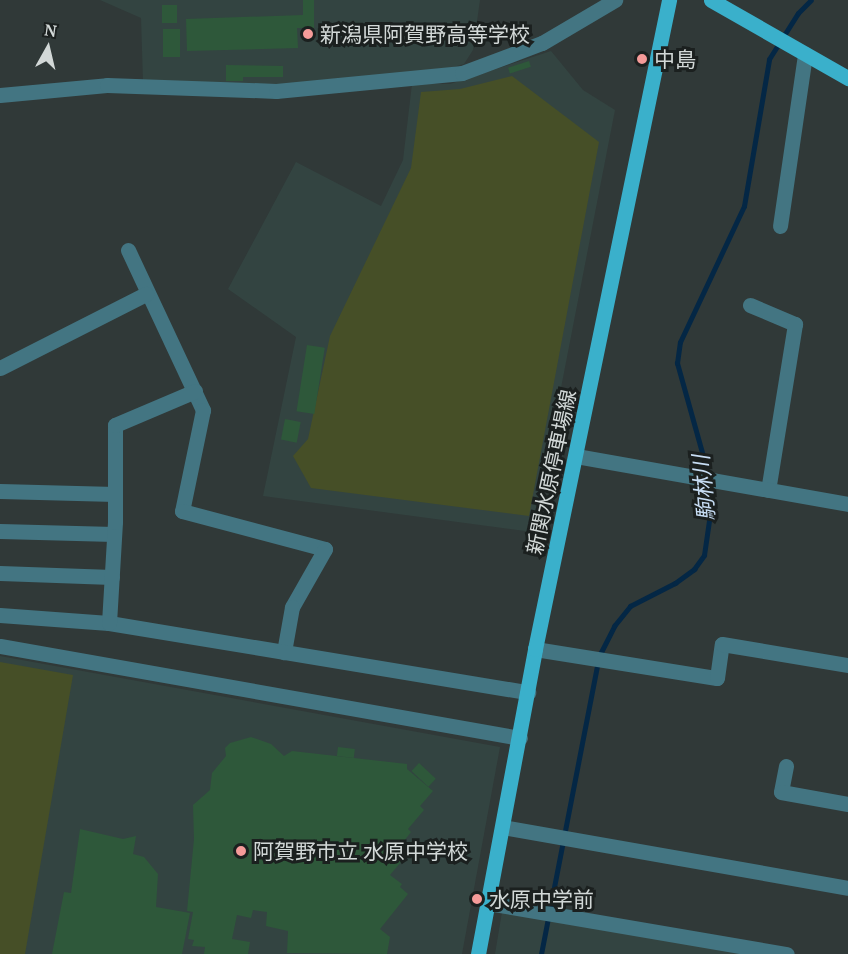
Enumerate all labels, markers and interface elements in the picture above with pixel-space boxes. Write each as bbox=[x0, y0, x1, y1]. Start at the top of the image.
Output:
north arrow bbox=[18, 18, 78, 78]
text: N bbox=[43, 18, 58, 42]
place label: 新潟県阿賀野高等学校 bbox=[320, 21, 530, 47]
marker: 新潟県阿賀野高等学校 bbox=[301, 27, 315, 41]
place label: 中島 bbox=[654, 46, 696, 72]
marker: 中島 bbox=[635, 52, 649, 66]
street label: 新関水原停車場線 bbox=[521, 387, 581, 557]
water label: 駒林川 bbox=[687, 454, 719, 522]
place label: 阿賀野市立 水原中学校 bbox=[253, 838, 468, 864]
marker: 阿賀野市立 水原中学校 bbox=[234, 844, 248, 858]
place label: 水原中学前 bbox=[489, 886, 594, 912]
marker: 水原中学前 bbox=[470, 892, 484, 906]

